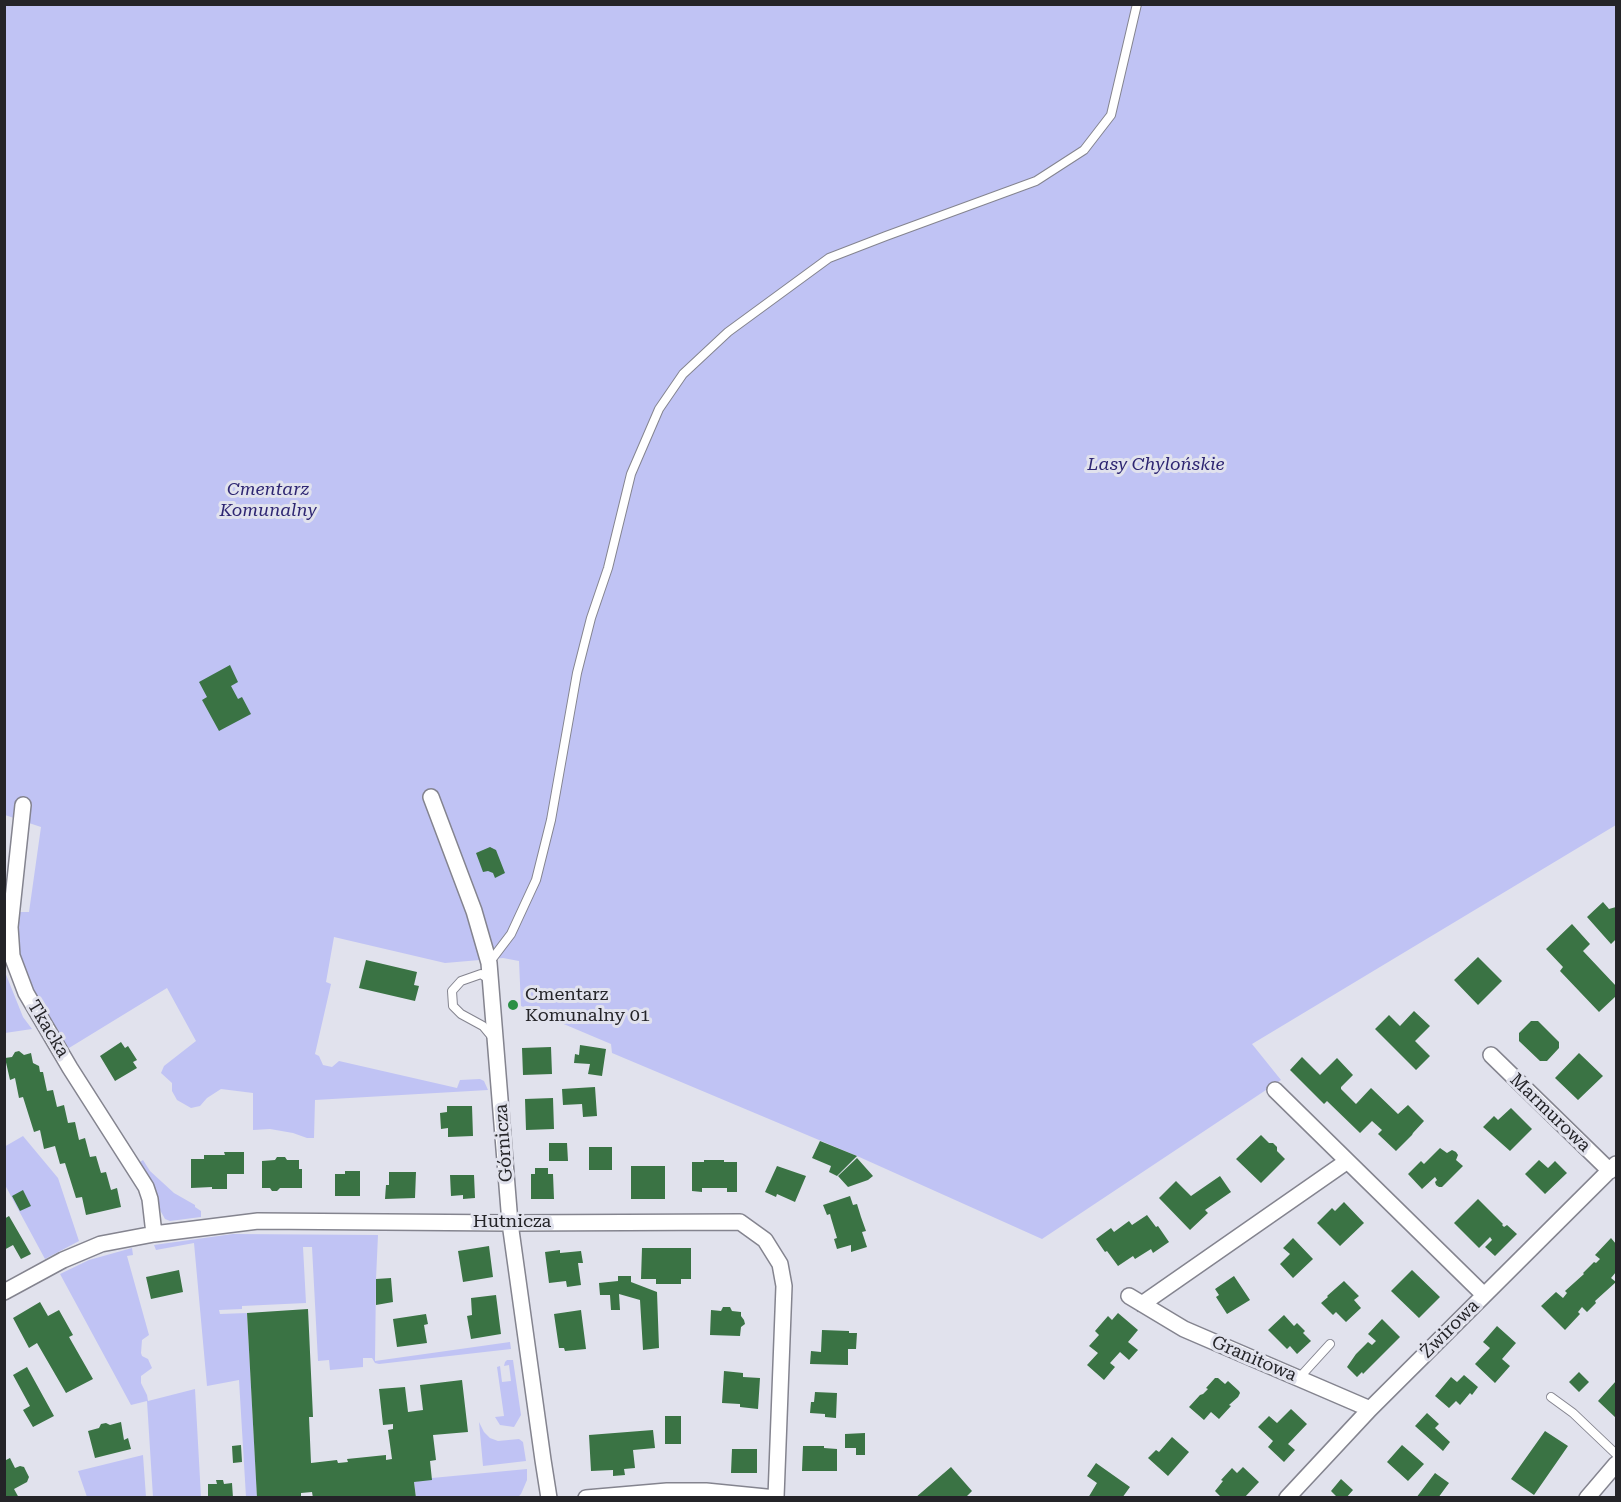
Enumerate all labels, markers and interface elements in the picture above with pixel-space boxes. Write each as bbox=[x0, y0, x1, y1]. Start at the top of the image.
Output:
park label: Lasy Chylońskie bbox=[1087, 454, 1225, 476]
park label: Cmentarz Komunalny bbox=[219, 479, 317, 522]
place label: Cmentarz Komunalny 01 bbox=[525, 984, 650, 1026]
street label: Tkacka bbox=[23, 996, 73, 1062]
marker: Cmentarz Komunalny 01 bbox=[506, 998, 520, 1012]
street label: Marmurowa bbox=[1505, 1069, 1595, 1157]
street label: Górnicza bbox=[490, 1103, 518, 1183]
street label: Hutnicza bbox=[473, 1211, 551, 1233]
street label: Żwirowa bbox=[1416, 1295, 1484, 1363]
street label: Granitowa bbox=[1208, 1331, 1300, 1387]

